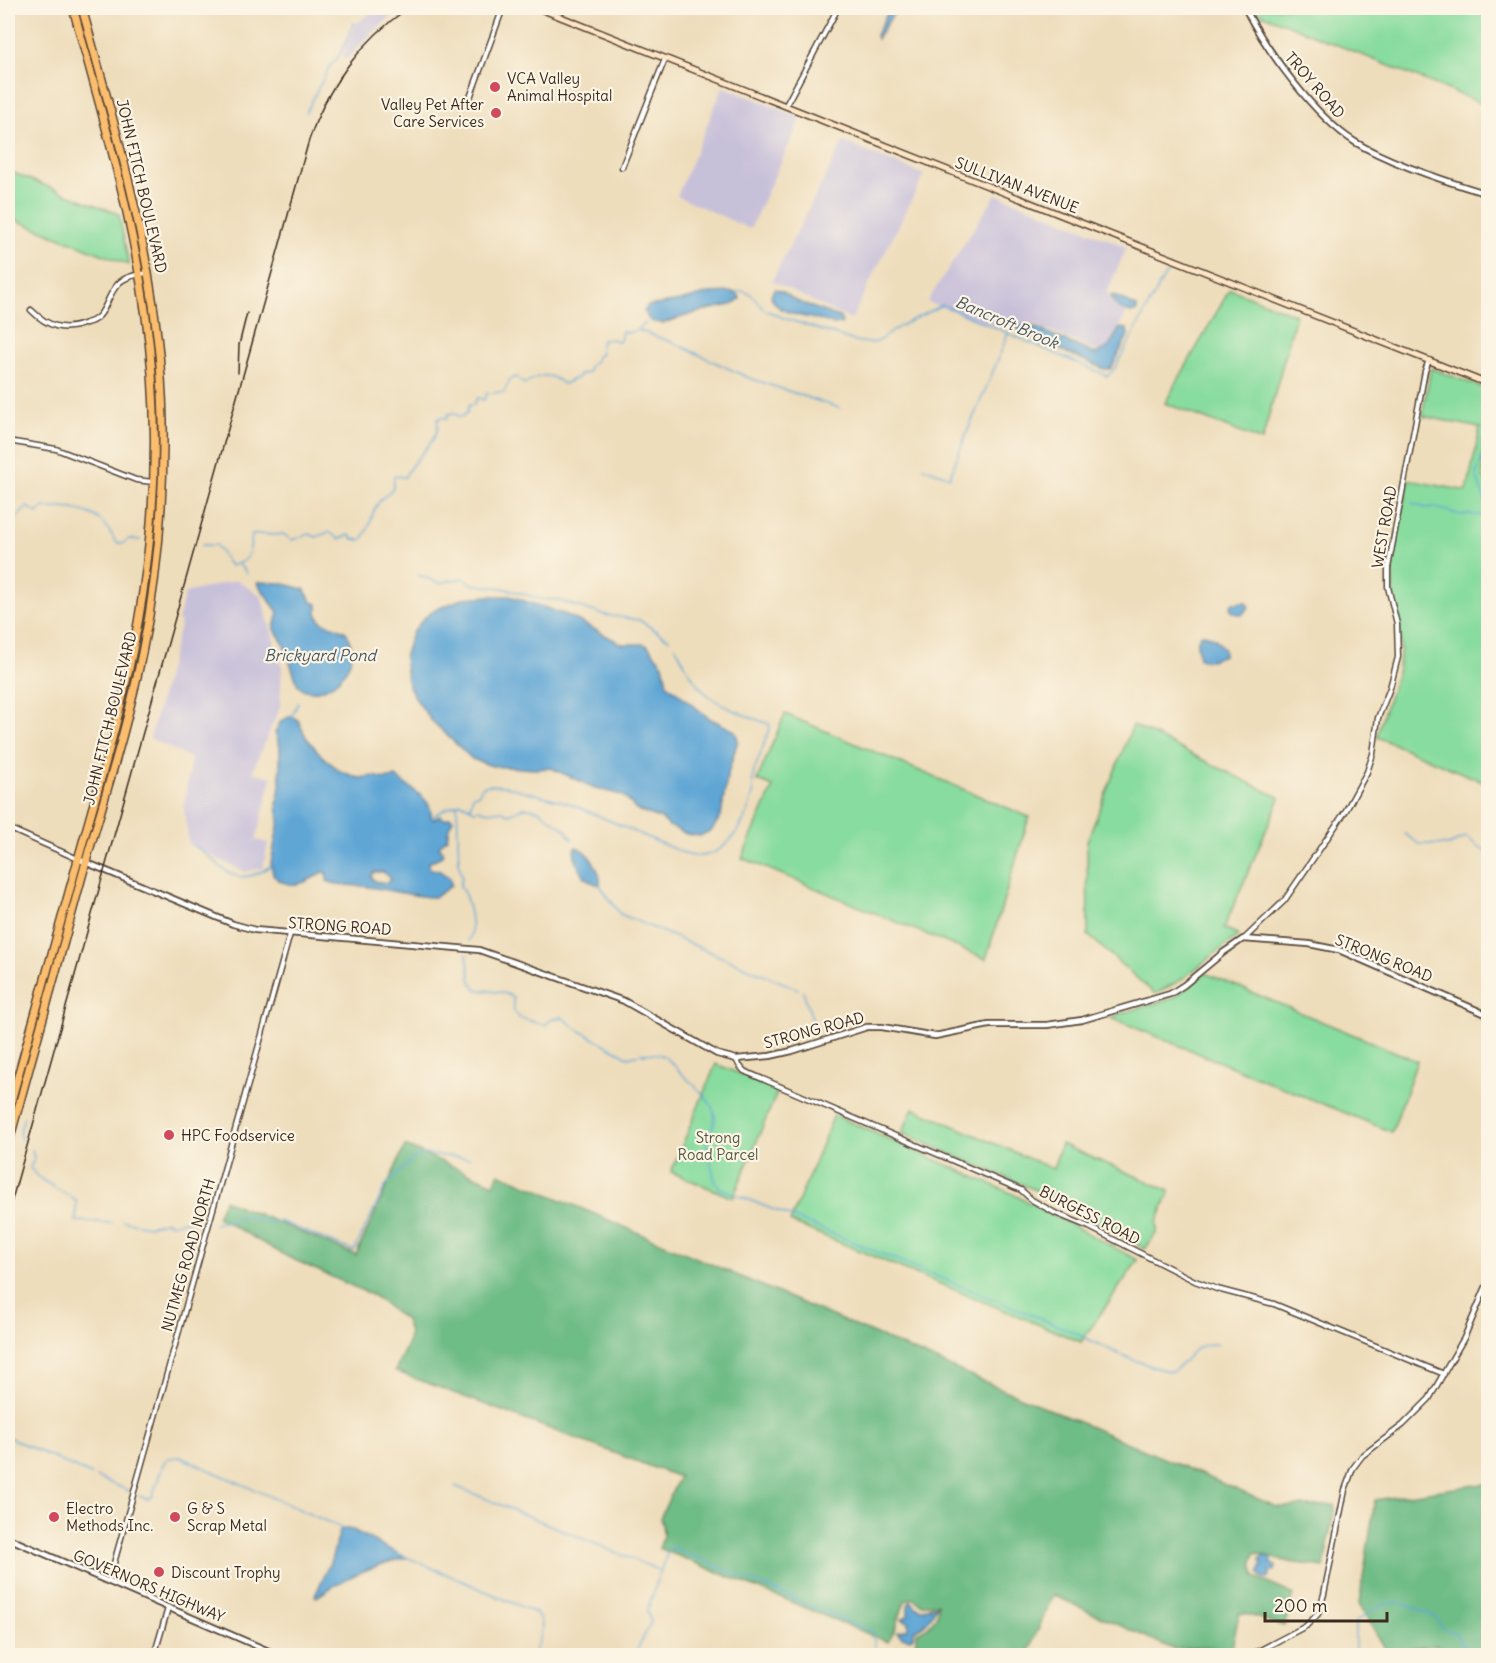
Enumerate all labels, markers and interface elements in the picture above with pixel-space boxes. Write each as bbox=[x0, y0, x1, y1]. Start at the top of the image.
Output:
street label: TROY ROAD bbox=[1281, 48, 1349, 122]
place label: VCA Valley Animal Hospital bbox=[507, 69, 612, 105]
marker: VCA Valley Animal Hospital bbox=[488, 80, 502, 94]
place label: Valley Pet After Care Services bbox=[381, 95, 484, 131]
street label: JOHN FITCH BOULEVARD bbox=[113, 97, 171, 275]
marker: Valley Pet After Care Services bbox=[489, 106, 503, 120]
street label: SULLIVAN AVENUE bbox=[953, 153, 1082, 217]
water label: Bancroft Brook bbox=[953, 291, 1063, 353]
street label: WEST ROAD bbox=[1367, 484, 1401, 570]
street label: JOHN FITCH BOULEVARD bbox=[79, 629, 141, 807]
water label: Brickyard Pond bbox=[264, 645, 378, 665]
street label: STRONG ROAD bbox=[288, 913, 392, 939]
street label: STRONG ROAD bbox=[1333, 930, 1435, 986]
street label: STRONG ROAD bbox=[762, 1007, 866, 1053]
place label: HPC Foodservice bbox=[181, 1126, 295, 1145]
marker: HPC Foodservice bbox=[162, 1128, 176, 1142]
park label: Strong Road Parcel bbox=[678, 1128, 758, 1164]
street label: NUTMEG ROAD NORTH bbox=[157, 1176, 219, 1334]
street label: BURGESS ROAD bbox=[1036, 1181, 1144, 1249]
place label: Electro Methods Inc. bbox=[66, 1499, 153, 1535]
place label: G & S Scrap Metal bbox=[187, 1499, 267, 1535]
marker: Electro Methods Inc. bbox=[47, 1510, 61, 1524]
marker: G & S Scrap Metal bbox=[168, 1510, 182, 1524]
street label: GOVERNORS HIGHWAY bbox=[70, 1545, 228, 1627]
place label: Discount Trophy bbox=[171, 1563, 281, 1582]
marker: Discount Trophy bbox=[152, 1565, 166, 1579]
scale bar bbox=[1265, 1585, 1386, 1623]
text: 200 m bbox=[1274, 1594, 1328, 1617]

